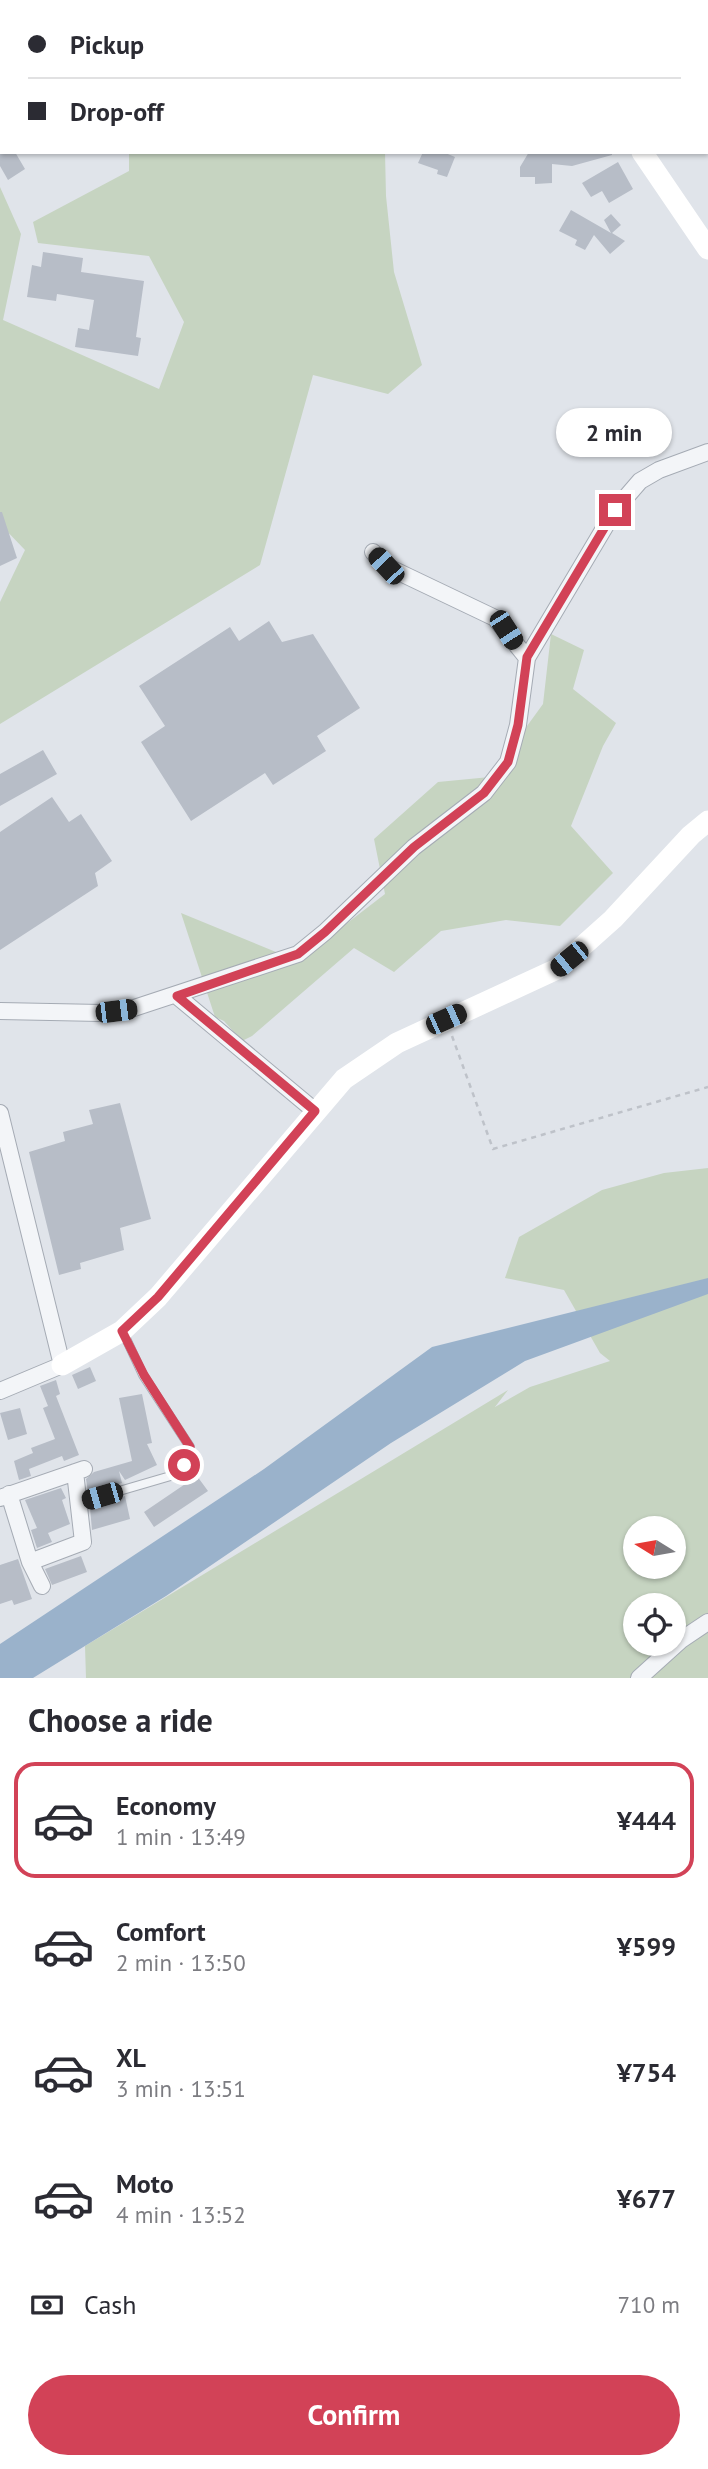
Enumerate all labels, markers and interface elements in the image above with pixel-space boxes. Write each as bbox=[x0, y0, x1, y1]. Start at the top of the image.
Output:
text: Pickup bbox=[70, 28, 144, 61]
text: Drop-off bbox=[70, 95, 164, 128]
callout: 2 min bbox=[557, 408, 673, 458]
text: 2 min bbox=[586, 418, 642, 447]
route end bbox=[599, 494, 631, 526]
car bbox=[364, 543, 409, 589]
car bbox=[486, 607, 527, 653]
car bbox=[547, 938, 592, 980]
car bbox=[94, 998, 139, 1024]
car bbox=[423, 1001, 470, 1037]
route start bbox=[168, 1449, 200, 1481]
car bbox=[79, 1480, 126, 1512]
north arrow bbox=[623, 1516, 686, 1578]
map controls bbox=[623, 1516, 686, 1656]
button: locate bbox=[623, 1593, 686, 1656]
text: Choose a ride bbox=[28, 1699, 213, 1741]
icon: car bbox=[32, 1789, 95, 1852]
text: Economy bbox=[116, 1789, 216, 1822]
text: ¥444 bbox=[617, 1804, 676, 1837]
text: 1 min · 13:49 bbox=[116, 1822, 246, 1851]
icon: car bbox=[32, 1915, 95, 1978]
text: Comfort bbox=[116, 1915, 206, 1948]
text: ¥599 bbox=[617, 1930, 676, 1963]
text: 2 min · 13:50 bbox=[116, 1948, 246, 1977]
icon: car bbox=[32, 2041, 95, 2104]
text: XL bbox=[116, 2041, 146, 2074]
text: ¥754 bbox=[617, 2056, 676, 2089]
text: 3 min · 13:51 bbox=[116, 2074, 246, 2103]
icon: car bbox=[32, 2167, 95, 2230]
text: Moto bbox=[116, 2167, 174, 2200]
text: ¥677 bbox=[617, 2182, 676, 2215]
text: 4 min · 13:52 bbox=[116, 2200, 246, 2229]
icon: cash bbox=[28, 2286, 66, 2324]
text: Cash bbox=[84, 2288, 136, 2321]
text: 710 m bbox=[618, 2290, 680, 2319]
button: Confirm bbox=[28, 2375, 680, 2455]

